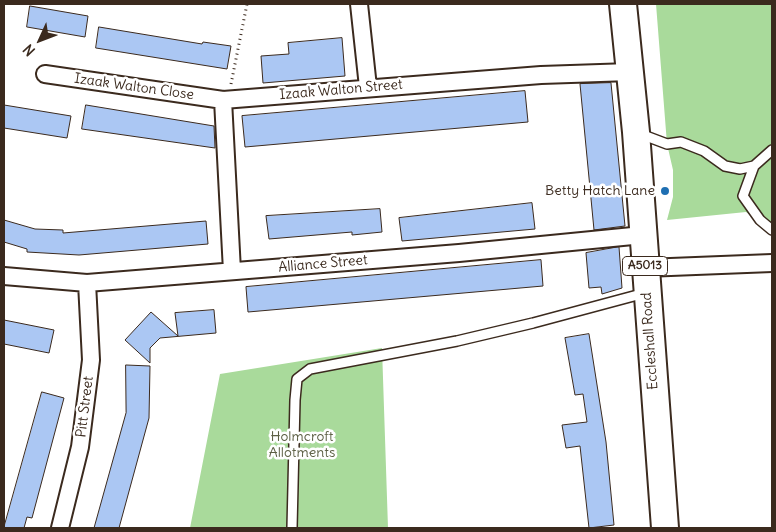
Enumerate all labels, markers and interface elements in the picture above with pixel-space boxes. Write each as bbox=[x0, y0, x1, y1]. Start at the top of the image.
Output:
north arrow bbox=[15, 15, 65, 65]
text: N bbox=[19, 41, 39, 60]
street label: Izaak Walton Close bbox=[73, 70, 195, 104]
street label: Izaak Walton Street bbox=[279, 76, 403, 104]
place label: Betty Hatch Lane bbox=[545, 183, 655, 199]
marker: Betty Hatch Lane bbox=[659, 185, 671, 197]
street label: Alliance Street bbox=[278, 252, 368, 276]
road number: A5013 bbox=[622, 256, 668, 276]
street label: Eccleshall Road bbox=[638, 292, 662, 390]
street label: Pitt Street bbox=[73, 375, 97, 439]
park label: Holmcroft Allotments bbox=[269, 429, 335, 462]

